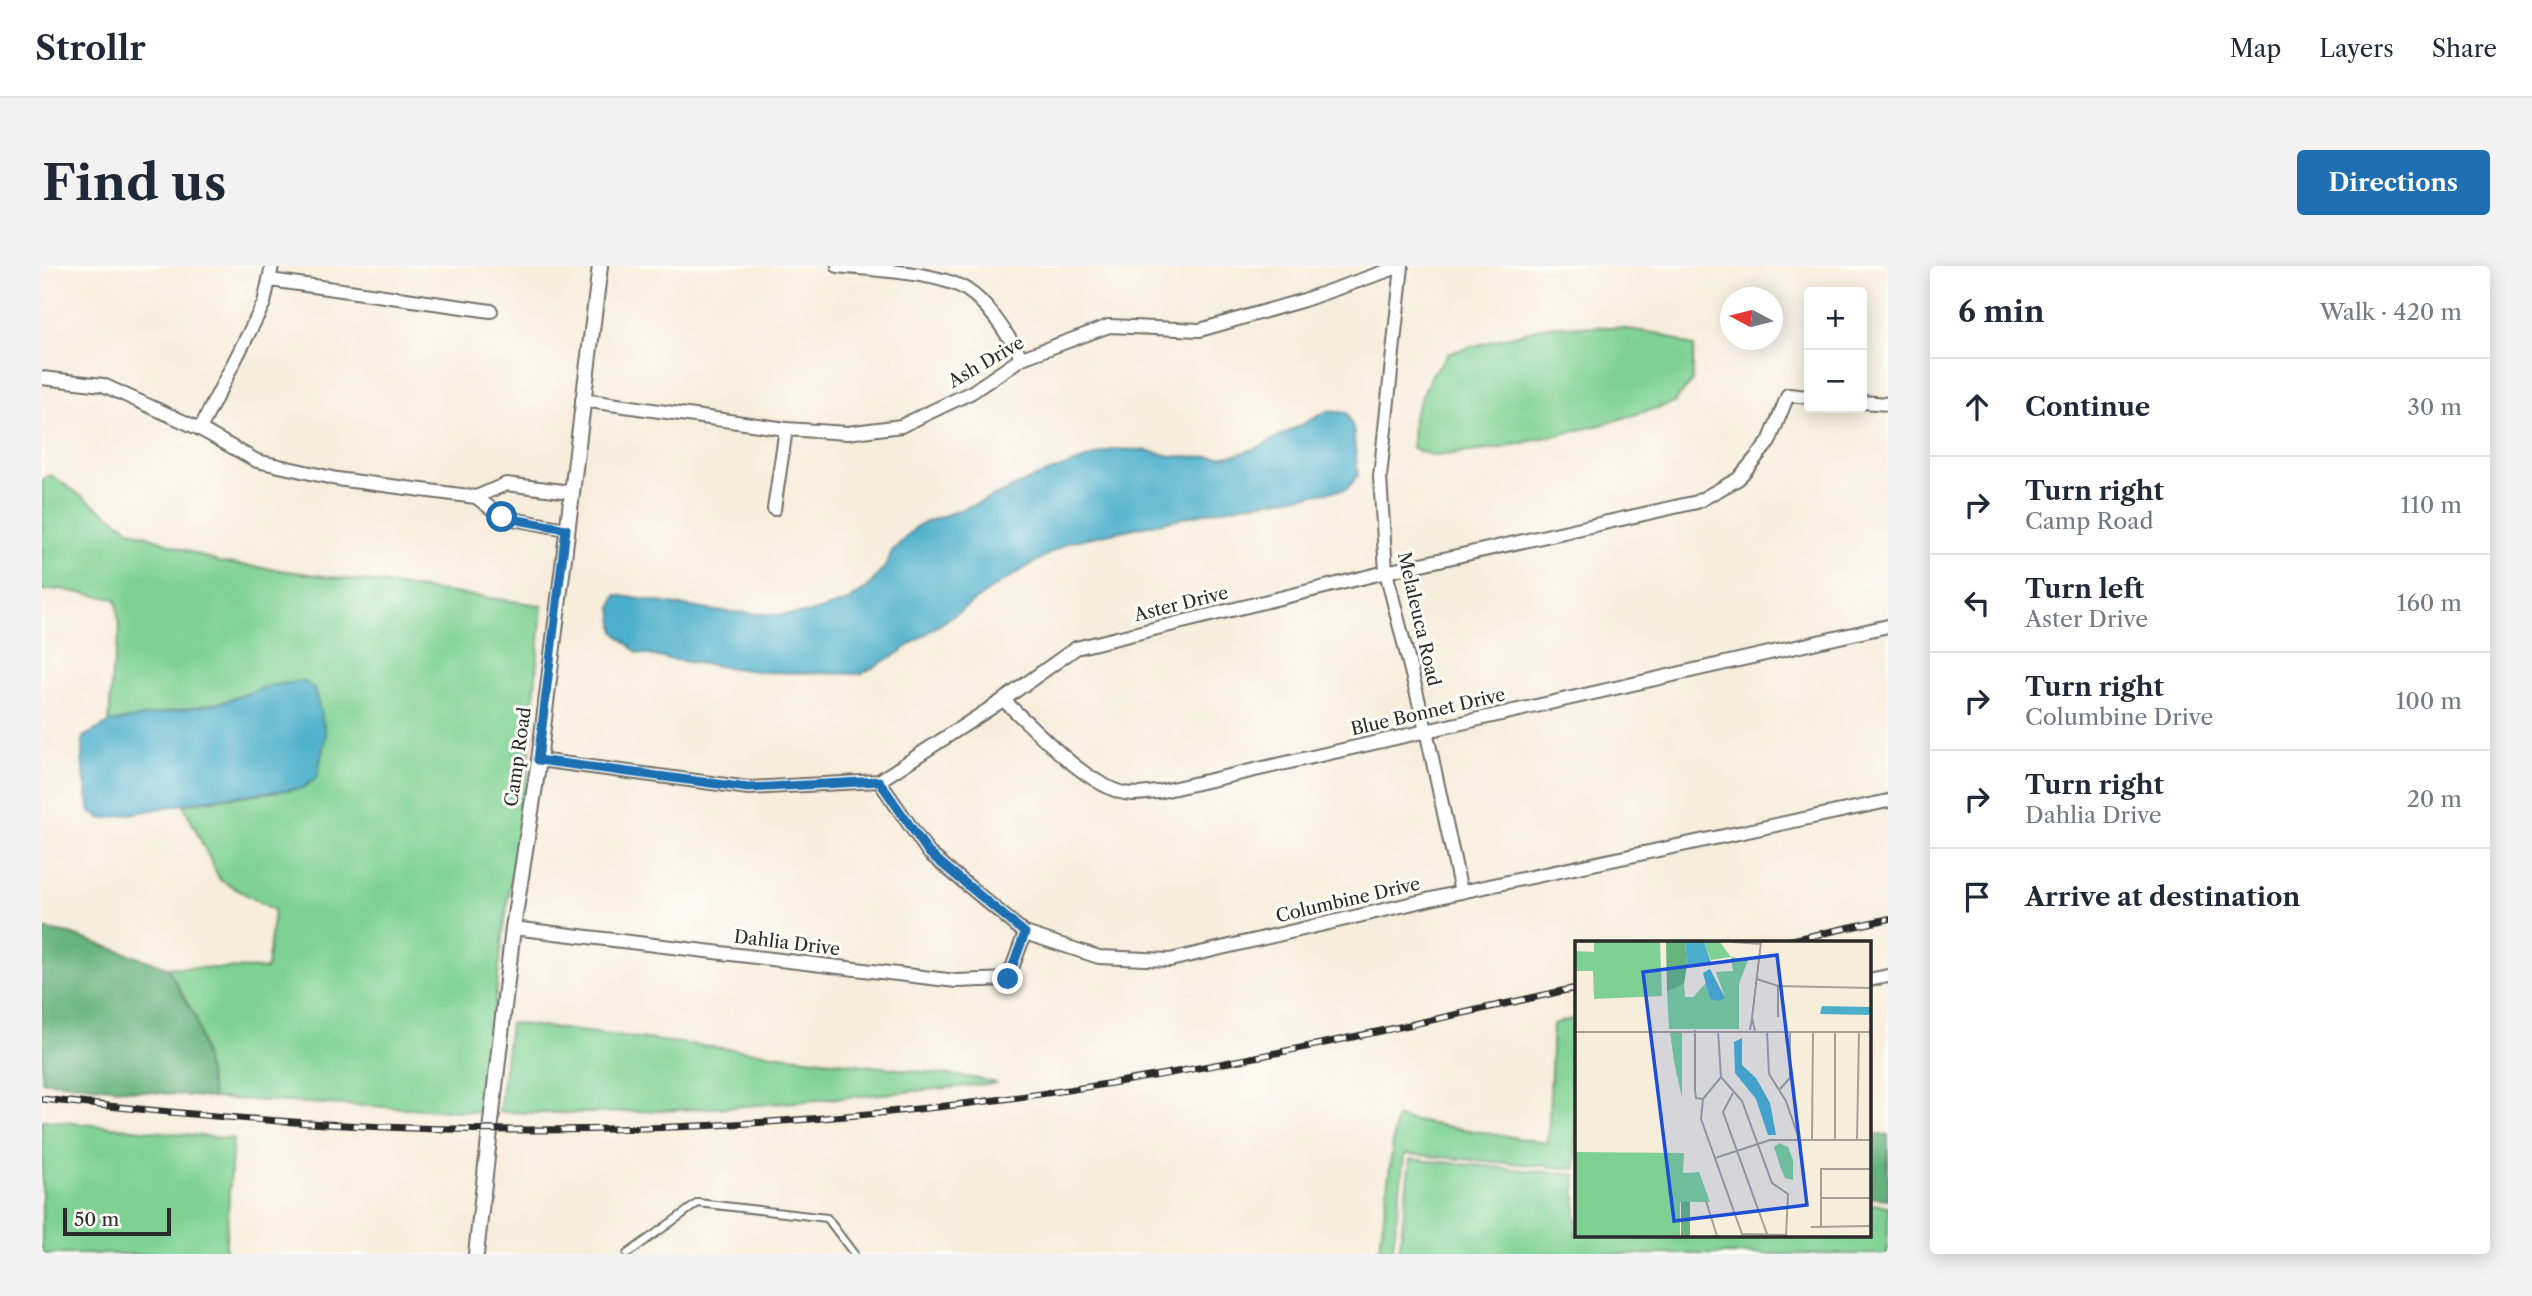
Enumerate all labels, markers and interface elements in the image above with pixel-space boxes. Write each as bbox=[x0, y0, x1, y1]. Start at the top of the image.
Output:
text: Strollr bbox=[35, 28, 146, 69]
text: Map bbox=[2230, 34, 2281, 63]
text: Layers bbox=[2319, 34, 2394, 63]
text: Share bbox=[2432, 34, 2497, 63]
button: Directions bbox=[2297, 150, 2490, 215]
text: Find us bbox=[42, 152, 226, 213]
north arrow bbox=[1720, 287, 1783, 350]
map controls bbox=[1804, 287, 1867, 413]
button: + bbox=[1804, 287, 1867, 350]
text: 6 min bbox=[1958, 293, 2045, 330]
text: Walk · 420 m bbox=[2320, 298, 2462, 326]
street label: Ash Drive bbox=[943, 331, 1028, 393]
button: − bbox=[1804, 350, 1867, 413]
icon: ahead bbox=[1958, 388, 1996, 426]
text: Continue bbox=[2025, 391, 2150, 423]
text: 30 m bbox=[2407, 393, 2462, 421]
text: Turn right bbox=[2025, 475, 2164, 507]
icon: right bbox=[1958, 486, 1996, 524]
text: 110 m bbox=[2401, 491, 2462, 519]
route start bbox=[486, 501, 517, 532]
text: Camp Road bbox=[2025, 507, 2153, 535]
street label: Melaleuca Road bbox=[1393, 550, 1445, 688]
text: Turn left bbox=[2025, 573, 2144, 605]
street label: Aster Drive bbox=[1131, 582, 1230, 627]
icon: left bbox=[1958, 584, 1996, 622]
text: 160 m bbox=[2397, 589, 2462, 617]
text: Aster Drive bbox=[2025, 605, 2148, 633]
text: Turn right bbox=[2025, 671, 2164, 703]
icon: right bbox=[1958, 682, 1996, 720]
street label: Blue Bonnet Drive bbox=[1349, 684, 1507, 740]
text: 100 m bbox=[2396, 687, 2462, 715]
text: Columbine Drive bbox=[2025, 703, 2213, 731]
street label: Camp Road bbox=[500, 706, 536, 808]
text: Turn right bbox=[2025, 769, 2164, 801]
icon: right bbox=[1958, 780, 1996, 818]
text: 20 m bbox=[2407, 785, 2462, 813]
text: Dahlia Drive bbox=[2025, 801, 2162, 829]
street label: Columbine Drive bbox=[1274, 873, 1422, 927]
icon: arrive bbox=[1958, 878, 1996, 916]
text: Arrive at destination bbox=[2025, 881, 2300, 913]
street label: Dahlia Drive bbox=[733, 926, 841, 960]
inset map bbox=[1575, 941, 1870, 1236]
route end bbox=[992, 963, 1023, 994]
scale bar bbox=[63, 1205, 172, 1237]
text: 50 m bbox=[74, 1208, 119, 1231]

